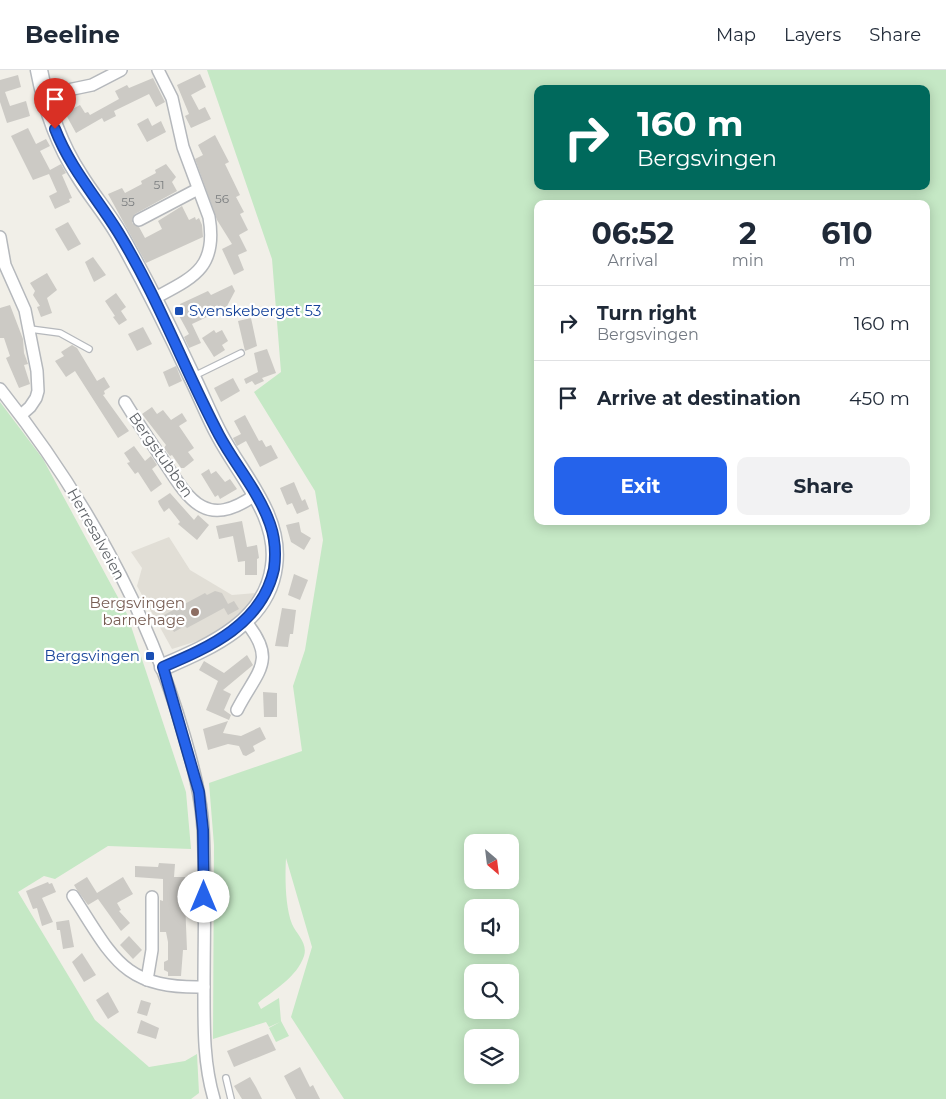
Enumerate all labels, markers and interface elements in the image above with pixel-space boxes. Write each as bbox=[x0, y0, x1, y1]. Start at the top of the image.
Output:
text: Beeline bbox=[25, 20, 120, 49]
text: Map bbox=[716, 24, 756, 46]
text: Layers bbox=[784, 24, 841, 46]
text: Share bbox=[869, 24, 921, 46]
pin bbox=[34, 78, 76, 129]
icon: arrive bbox=[41, 85, 69, 113]
text: 160 m bbox=[637, 102, 743, 145]
icon: right bbox=[554, 105, 619, 170]
text: Bergsvingen bbox=[637, 145, 777, 172]
house number: 51 bbox=[153, 177, 165, 192]
house number: 56 bbox=[215, 191, 229, 206]
house number: 55 bbox=[121, 194, 135, 209]
text: 06:52 bbox=[591, 215, 674, 252]
text: 2 bbox=[739, 215, 757, 252]
text: 610 bbox=[821, 215, 873, 252]
text: Arrival bbox=[608, 251, 658, 270]
text: min bbox=[732, 251, 764, 270]
text: m bbox=[838, 251, 855, 270]
place label: Svenskeberget 53 bbox=[189, 301, 322, 320]
text: Turn right bbox=[597, 302, 697, 325]
marker: Svenskeberget 53 bbox=[173, 305, 185, 317]
icon: right bbox=[554, 309, 582, 337]
text: 160 m bbox=[854, 312, 910, 335]
text: Bergsvingen bbox=[597, 325, 699, 344]
icon: arrive bbox=[554, 384, 582, 412]
text: Arrive at destination bbox=[597, 387, 801, 410]
text: 450 m bbox=[849, 387, 910, 410]
street label: Bergstubben bbox=[125, 409, 198, 501]
button: Exit bbox=[554, 457, 727, 515]
button: Share bbox=[737, 457, 910, 515]
street label: Herresalveien bbox=[63, 484, 130, 583]
place label: Bergsvingen barnehage bbox=[90, 593, 185, 629]
marker: Bergsvingen barnehage bbox=[189, 606, 201, 618]
place label: Bergsvingen bbox=[45, 646, 140, 665]
marker: Bergsvingen bbox=[144, 650, 156, 662]
north arrow bbox=[464, 834, 519, 889]
map controls bbox=[464, 834, 519, 1084]
position arrow bbox=[177, 870, 229, 922]
button: sound bbox=[464, 899, 519, 954]
button: search bbox=[464, 964, 519, 1019]
button: layers bbox=[464, 1029, 519, 1084]

